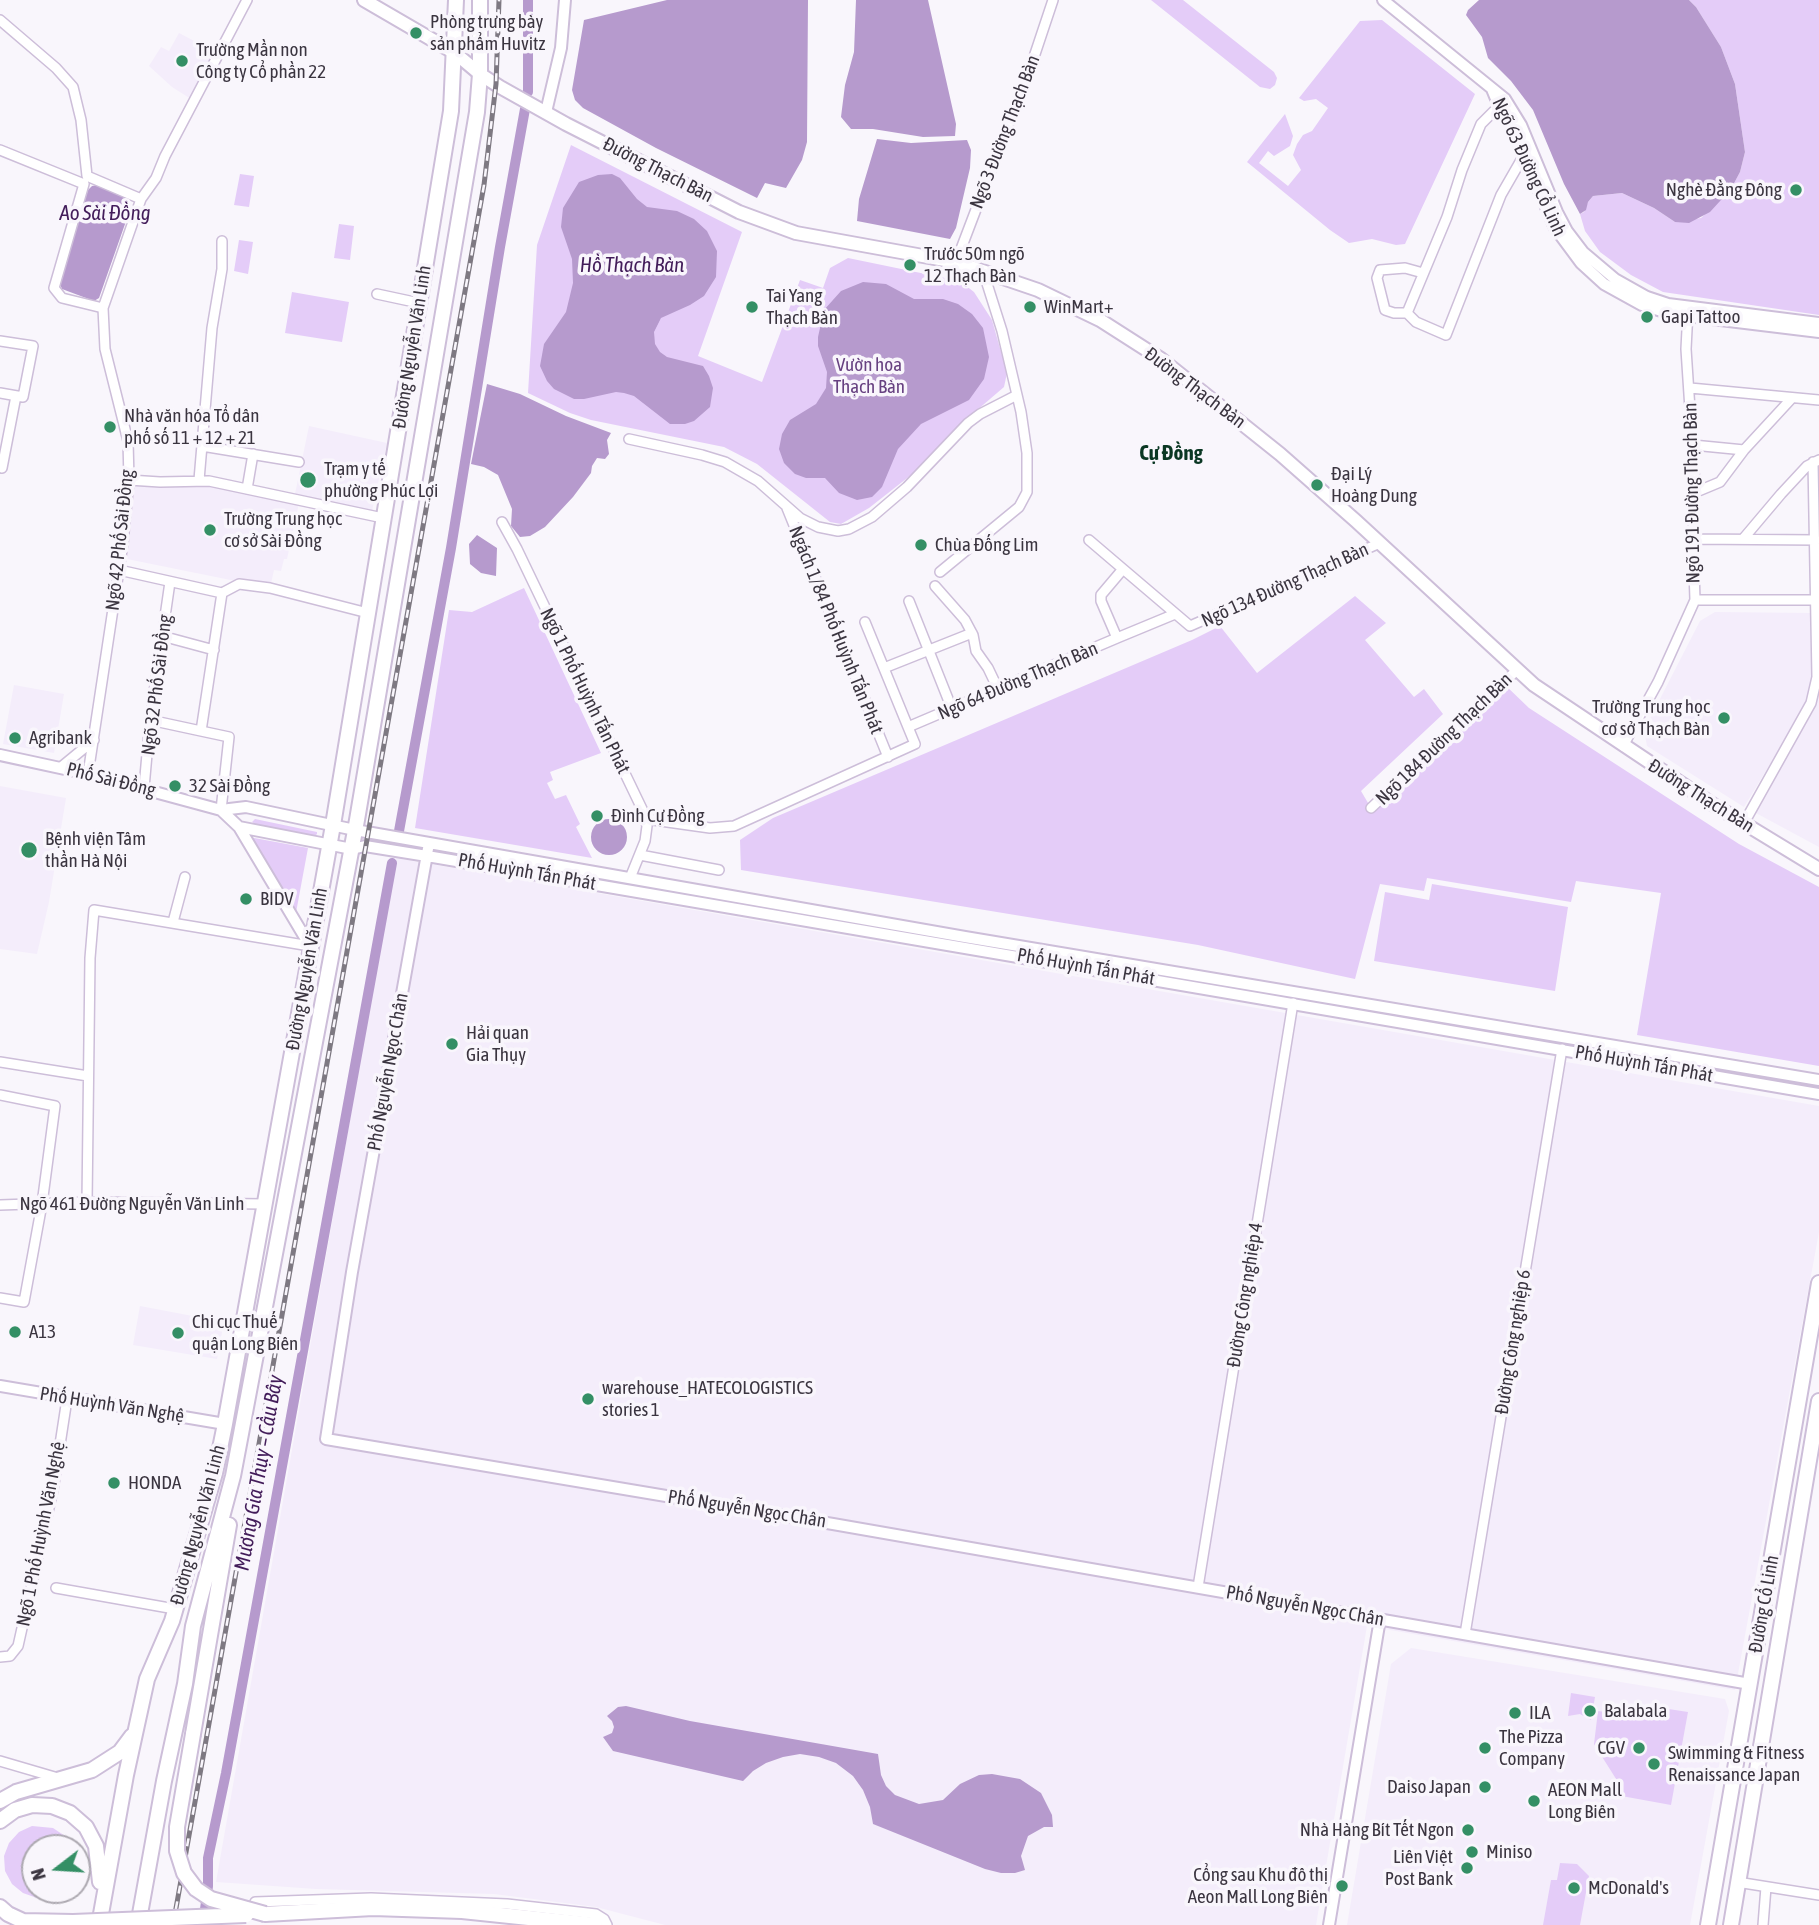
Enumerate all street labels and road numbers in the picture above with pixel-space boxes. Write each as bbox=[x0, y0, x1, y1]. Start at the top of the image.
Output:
street label: Ngõ 3 Đường Thạch Bàn bbox=[965, 52, 1045, 212]
street label: Ngõ 63 Đường Cổ Linh bbox=[1487, 94, 1571, 240]
street label: Đường Thạch Bàn bbox=[599, 132, 717, 208]
street label: Đường Nguyễn Văn Linh bbox=[388, 264, 436, 430]
street label: Đường Thạch Bàn bbox=[1140, 343, 1250, 433]
street label: Ngõ 191 Đường Thạch Bàn bbox=[1679, 403, 1705, 583]
street label: Ngõ 42 Phố Sài Đồng bbox=[101, 468, 139, 612]
street label: Ngách 1/84 Phố Huỳnh Tấn Phát bbox=[784, 523, 888, 737]
street label: Ngõ 134 Đường Thạch Bàn bbox=[1198, 538, 1372, 632]
street label: Ngõ 1 Phố Huỳnh Tấn Phát bbox=[535, 604, 635, 778]
street label: Ngõ 32 Phố Sài Đồng bbox=[137, 613, 177, 757]
street label: Ngõ 64 Đường Thạch Bàn bbox=[935, 637, 1101, 725]
street label: Ngõ 184 Đường Thạch Bàn bbox=[1371, 668, 1517, 810]
street label: Đường Thạch Bàn bbox=[1644, 754, 1758, 838]
street label: Phố Sài Đồng bbox=[64, 758, 158, 802]
street label: Phố Huỳnh Tấn Phát bbox=[456, 849, 598, 895]
street label: Đường Nguyễn Văn Linh bbox=[281, 886, 333, 1052]
street label: Phố Huỳnh Tấn Phát bbox=[1015, 944, 1157, 990]
street label: Phố Nguyễn Ngọc Chân bbox=[363, 991, 413, 1153]
street label: Phố Huỳnh Tấn Phát bbox=[1573, 1041, 1715, 1087]
street label: Ngõ 461 Đường Nguyễn Văn Linh bbox=[20, 1193, 244, 1215]
street label: Đường Công nghiệp 4 bbox=[1222, 1221, 1268, 1369]
street label: Đường Công nghiệp 6 bbox=[1490, 1268, 1536, 1416]
street label: Phố Huỳnh Văn Nghệ bbox=[38, 1382, 186, 1428]
street label: Ngõ 1 Phố Huỳnh Văn Nghệ bbox=[12, 1440, 70, 1628]
street label: Đường Nguyễn Văn Linh bbox=[166, 1442, 230, 1608]
street label: Phố Nguyễn Ngọc Chân bbox=[666, 1485, 828, 1533]
street label: Đường Cổ Linh bbox=[1744, 1553, 1784, 1655]
street label: Phố Nguyễn Ngọc Chân bbox=[1224, 1581, 1386, 1631]

